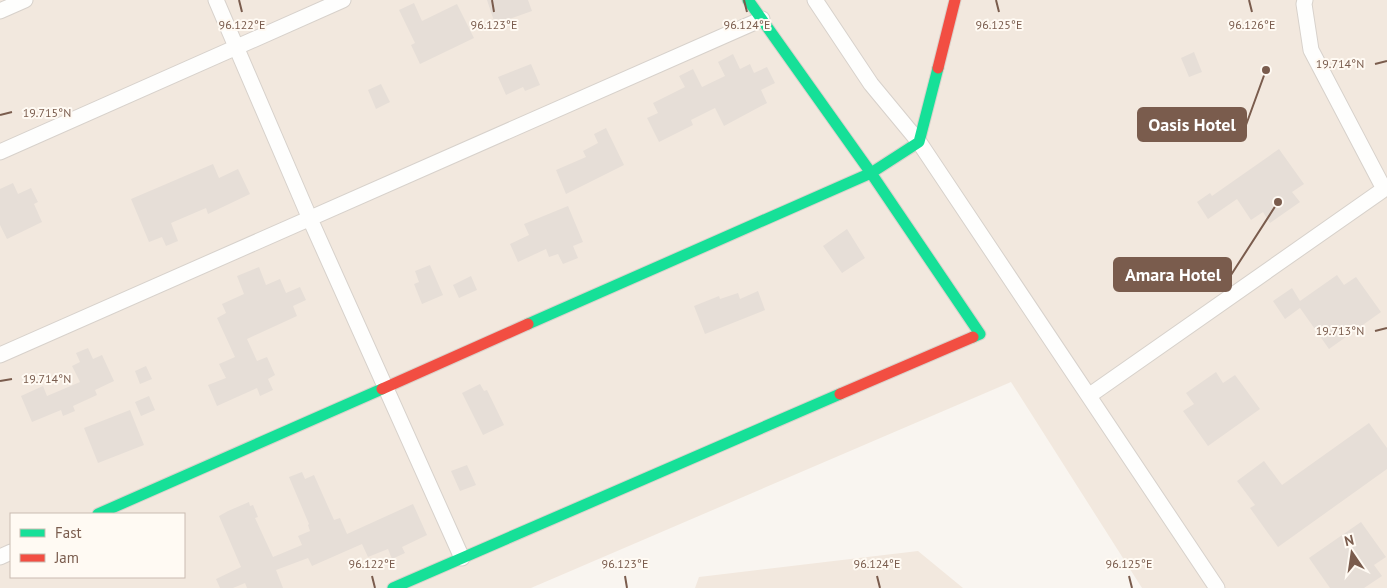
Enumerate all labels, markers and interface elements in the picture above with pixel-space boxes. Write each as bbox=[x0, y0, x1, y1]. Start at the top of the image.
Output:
text: 96.122°E bbox=[219, 17, 265, 32]
text: 96.123°E bbox=[471, 17, 517, 32]
text: 96.124°E bbox=[724, 17, 770, 32]
text: 96.125°E bbox=[976, 17, 1022, 32]
text: 96.126°E bbox=[1229, 17, 1275, 32]
text: 19.714°N bbox=[1316, 56, 1364, 71]
text: 19.715°N bbox=[23, 105, 71, 120]
callout: Oasis Hotel bbox=[1138, 108, 1246, 141]
text: Oasis Hotel bbox=[1148, 113, 1236, 136]
callout: Amara Hotel bbox=[1114, 258, 1231, 291]
text: Amara Hotel bbox=[1125, 263, 1222, 286]
text: 19.713°N bbox=[1316, 323, 1364, 338]
text: 19.714°N bbox=[23, 371, 71, 386]
legend bbox=[10, 513, 185, 578]
text: Fast bbox=[55, 523, 82, 542]
north arrow bbox=[1327, 528, 1377, 578]
text: N bbox=[1343, 531, 1356, 550]
text: Jam bbox=[54, 548, 79, 567]
text: 96.122°E bbox=[349, 556, 395, 571]
text: 96.123°E bbox=[602, 556, 648, 571]
text: 96.124°E bbox=[854, 556, 900, 571]
text: 96.125°E bbox=[1106, 556, 1152, 571]

